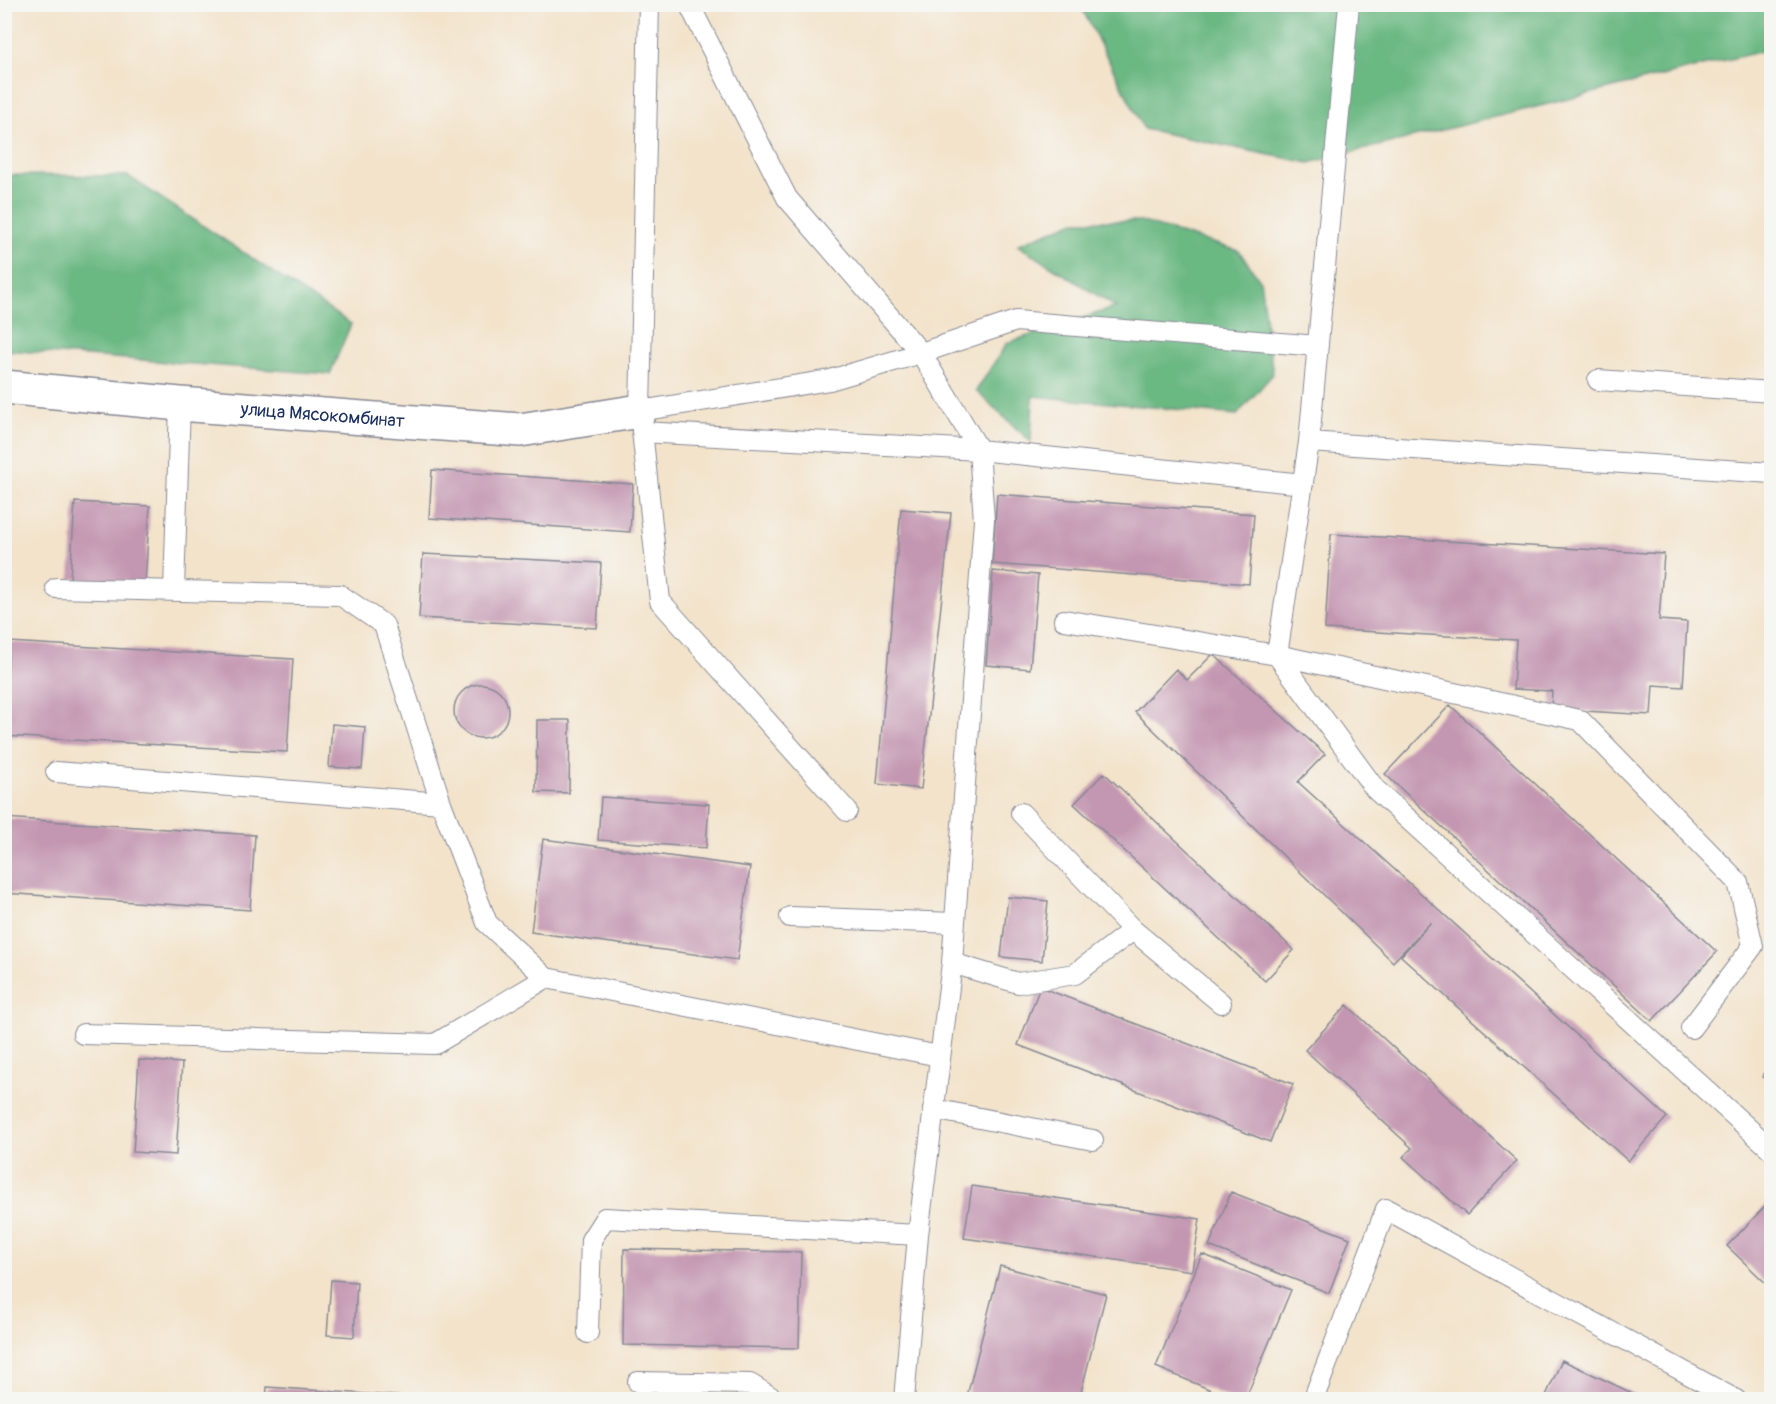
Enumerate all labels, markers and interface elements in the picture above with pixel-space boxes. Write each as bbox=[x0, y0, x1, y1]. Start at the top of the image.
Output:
street label: улица Мясокомбинат bbox=[239, 398, 406, 433]

